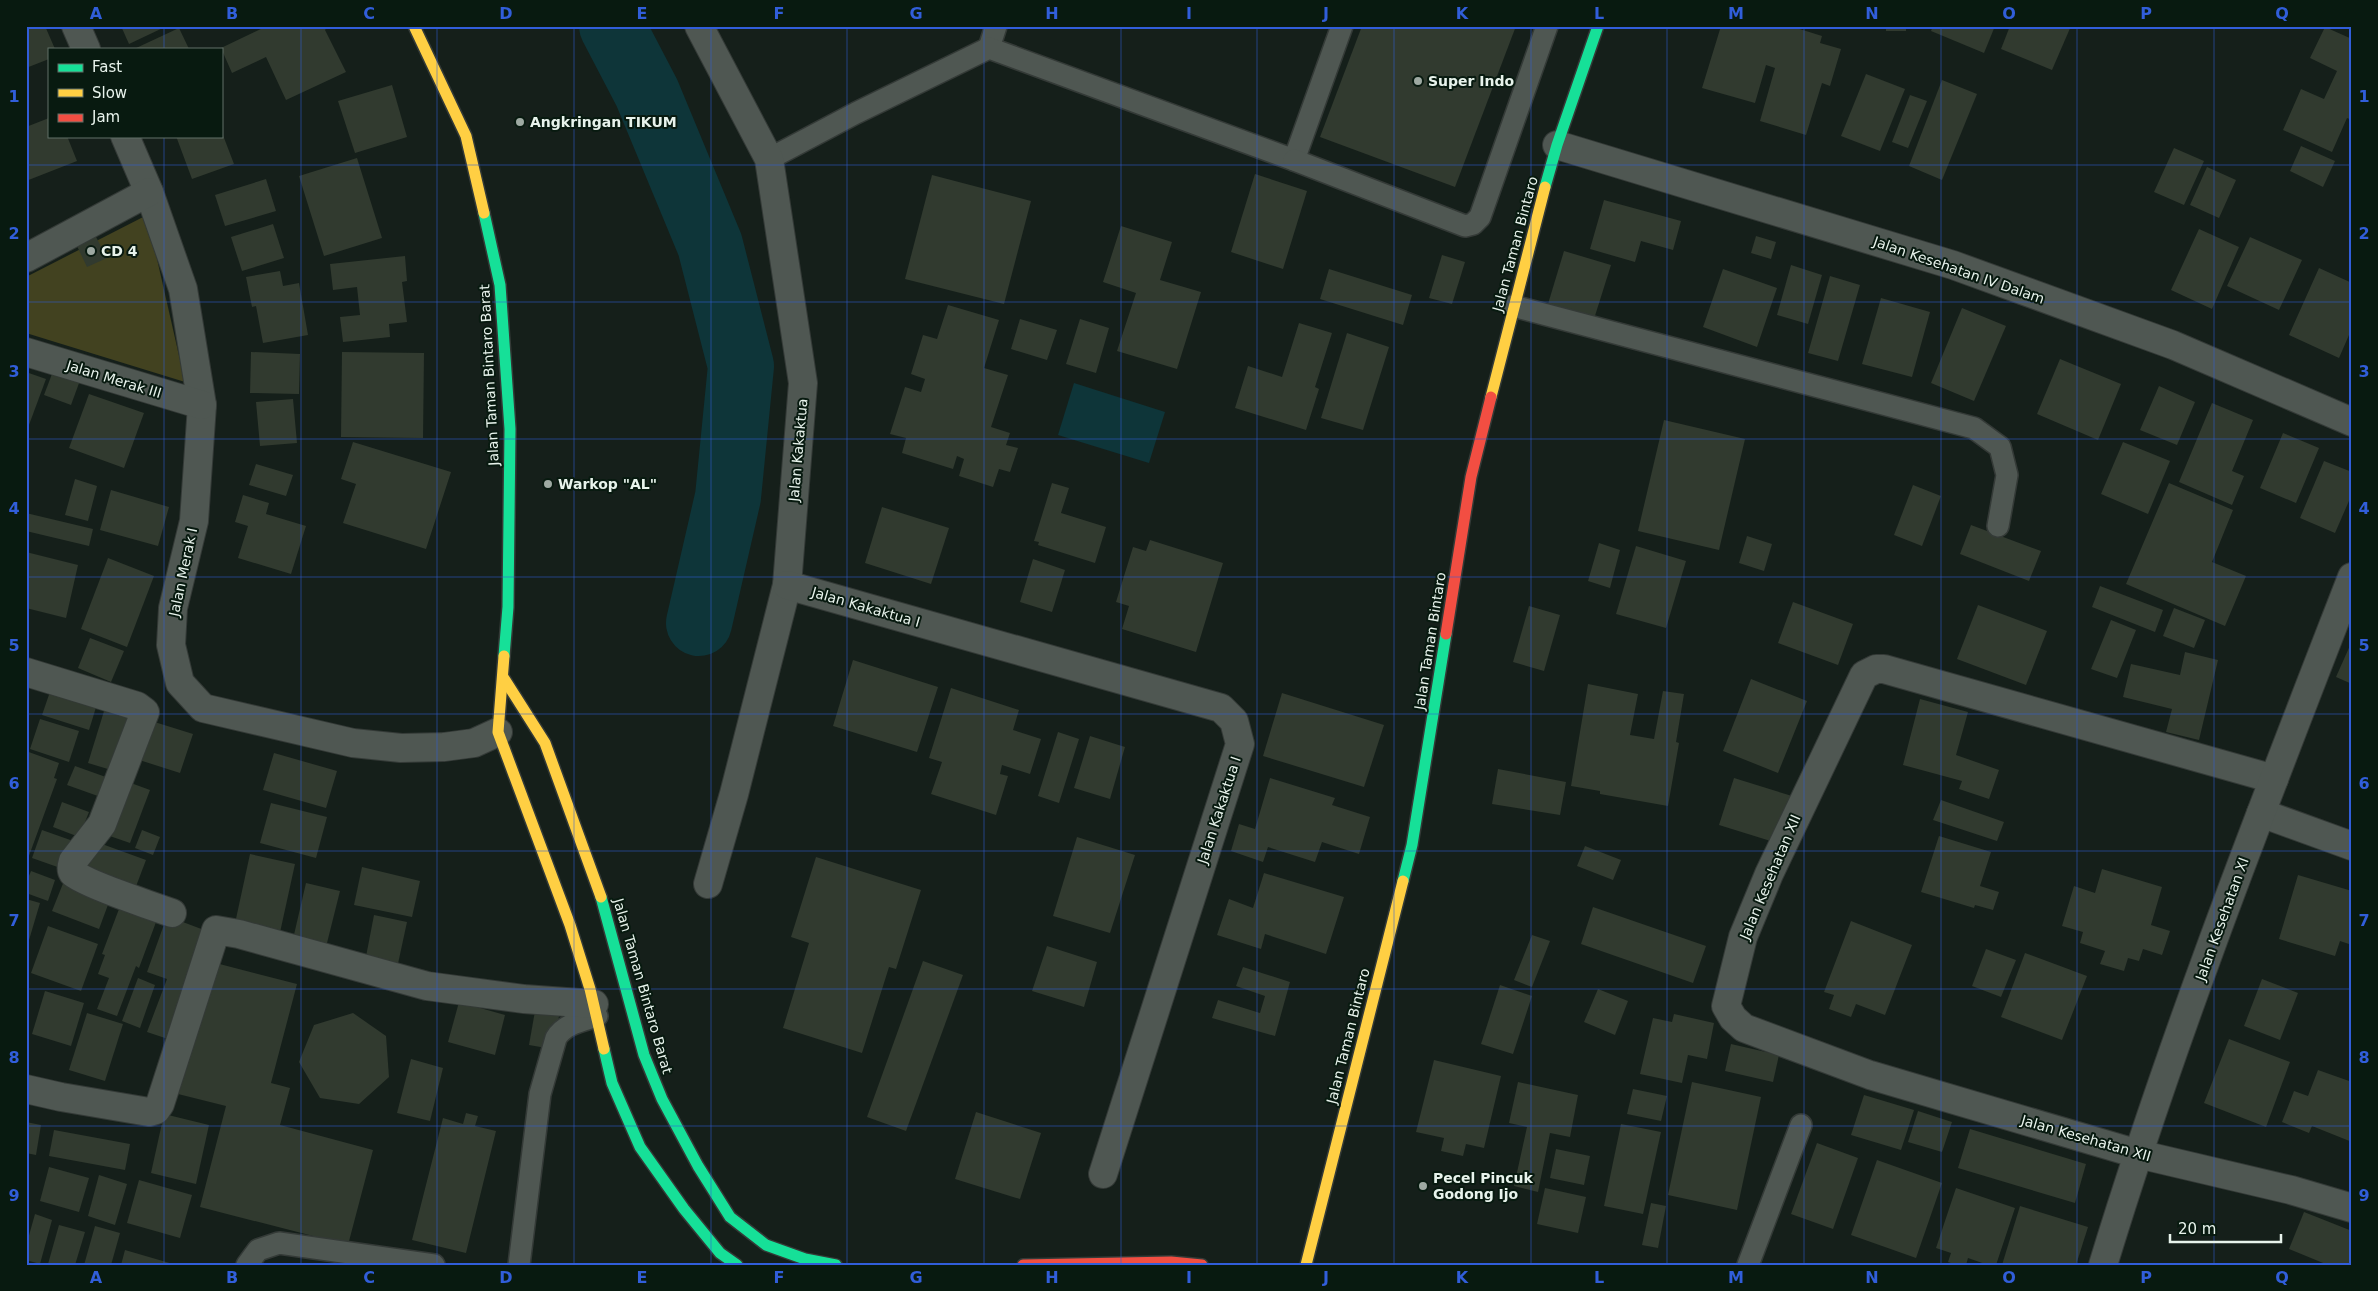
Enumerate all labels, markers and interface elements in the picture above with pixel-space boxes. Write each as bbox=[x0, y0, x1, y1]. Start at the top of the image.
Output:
text: A bbox=[90, 4, 103, 23]
text: B bbox=[226, 4, 238, 23]
text: C bbox=[363, 4, 375, 23]
text: D bbox=[499, 4, 513, 23]
text: E bbox=[637, 4, 647, 23]
text: F bbox=[774, 4, 784, 23]
text: G bbox=[909, 4, 923, 23]
text: H bbox=[1045, 4, 1059, 23]
text: I bbox=[1186, 4, 1192, 23]
text: J bbox=[1322, 4, 1329, 23]
text: K bbox=[1456, 4, 1469, 23]
text: L bbox=[1594, 4, 1604, 23]
text: M bbox=[1728, 4, 1744, 23]
text: N bbox=[1865, 4, 1879, 23]
text: O bbox=[2002, 4, 2016, 23]
text: P bbox=[2140, 4, 2152, 23]
text: Q bbox=[2275, 4, 2289, 23]
legend bbox=[48, 48, 222, 138]
text: Fast bbox=[92, 58, 122, 76]
place label: Super Indo bbox=[1428, 73, 1515, 89]
marker: Super Indo bbox=[1412, 75, 1424, 87]
text: Slow bbox=[92, 84, 127, 102]
text: 1 bbox=[8, 87, 20, 106]
text: 1 bbox=[2358, 87, 2370, 106]
text: Jam bbox=[91, 108, 120, 126]
place label: Angkringan TIKUM bbox=[530, 114, 677, 130]
marker: Angkringan TIKUM bbox=[514, 116, 526, 128]
street label: Jalan Taman Bintaro bbox=[1489, 175, 1541, 314]
text: 2 bbox=[8, 224, 20, 243]
text: 2 bbox=[2358, 224, 2370, 243]
street label: Jalan Kesehatan IV Dalam bbox=[1870, 233, 2047, 307]
place label: CD 4 bbox=[101, 243, 138, 259]
marker: CD 4 bbox=[85, 245, 97, 257]
street label: Jalan Taman Bintaro Barat bbox=[476, 283, 502, 467]
street label: Jalan Merak III bbox=[64, 357, 163, 401]
text: 3 bbox=[8, 362, 20, 381]
text: 3 bbox=[2358, 362, 2370, 381]
street label: Jalan Kakaktua bbox=[785, 398, 810, 503]
place label: Warkop "AL" bbox=[558, 476, 657, 492]
marker: Warkop "AL" bbox=[542, 478, 554, 490]
text: 4 bbox=[8, 499, 20, 518]
text: 4 bbox=[2358, 499, 2370, 518]
street label: Jalan Merak I bbox=[166, 526, 200, 619]
street label: Jalan Taman Bintaro bbox=[1411, 571, 1449, 712]
street label: Jalan Kakaktua I bbox=[809, 584, 922, 630]
text: 5 bbox=[8, 636, 20, 655]
text: 5 bbox=[2358, 636, 2370, 655]
street label: Jalan Kakaktua I bbox=[1194, 754, 1244, 867]
text: 6 bbox=[8, 774, 20, 793]
text: 6 bbox=[2358, 774, 2370, 793]
street label: Jalan Kesehatan XII bbox=[1736, 812, 1804, 943]
street label: Jalan Kesehatan XI bbox=[2192, 855, 2252, 984]
street label: Jalan Taman Bintaro Barat bbox=[610, 895, 676, 1076]
text: 7 bbox=[8, 911, 20, 930]
text: 7 bbox=[2358, 911, 2370, 930]
street label: Jalan Taman Bintaro bbox=[1323, 966, 1373, 1106]
text: 8 bbox=[8, 1048, 20, 1067]
text: 8 bbox=[2358, 1048, 2370, 1067]
street label: Jalan Kesehatan XII bbox=[2018, 1112, 2153, 1164]
place label: Pecel Pincuk Godong Ijo bbox=[1433, 1170, 1534, 1202]
marker: Pecel Pincuk Godong Ijo bbox=[1417, 1180, 1429, 1192]
text: 9 bbox=[8, 1186, 20, 1205]
text: 9 bbox=[2358, 1186, 2370, 1205]
scale bar bbox=[2170, 1211, 2282, 1243]
text: 20 m bbox=[2178, 1220, 2216, 1238]
text: A bbox=[90, 1268, 103, 1287]
text: B bbox=[226, 1268, 238, 1287]
text: C bbox=[363, 1268, 375, 1287]
text: D bbox=[499, 1268, 513, 1287]
text: E bbox=[637, 1268, 647, 1287]
text: F bbox=[774, 1268, 784, 1287]
text: G bbox=[909, 1268, 923, 1287]
text: H bbox=[1045, 1268, 1059, 1287]
text: I bbox=[1186, 1268, 1192, 1287]
text: J bbox=[1322, 1268, 1329, 1287]
text: K bbox=[1456, 1268, 1469, 1287]
text: L bbox=[1594, 1268, 1604, 1287]
text: M bbox=[1728, 1268, 1744, 1287]
text: N bbox=[1865, 1268, 1879, 1287]
text: O bbox=[2002, 1268, 2016, 1287]
text: P bbox=[2140, 1268, 2152, 1287]
text: Q bbox=[2275, 1268, 2289, 1287]

